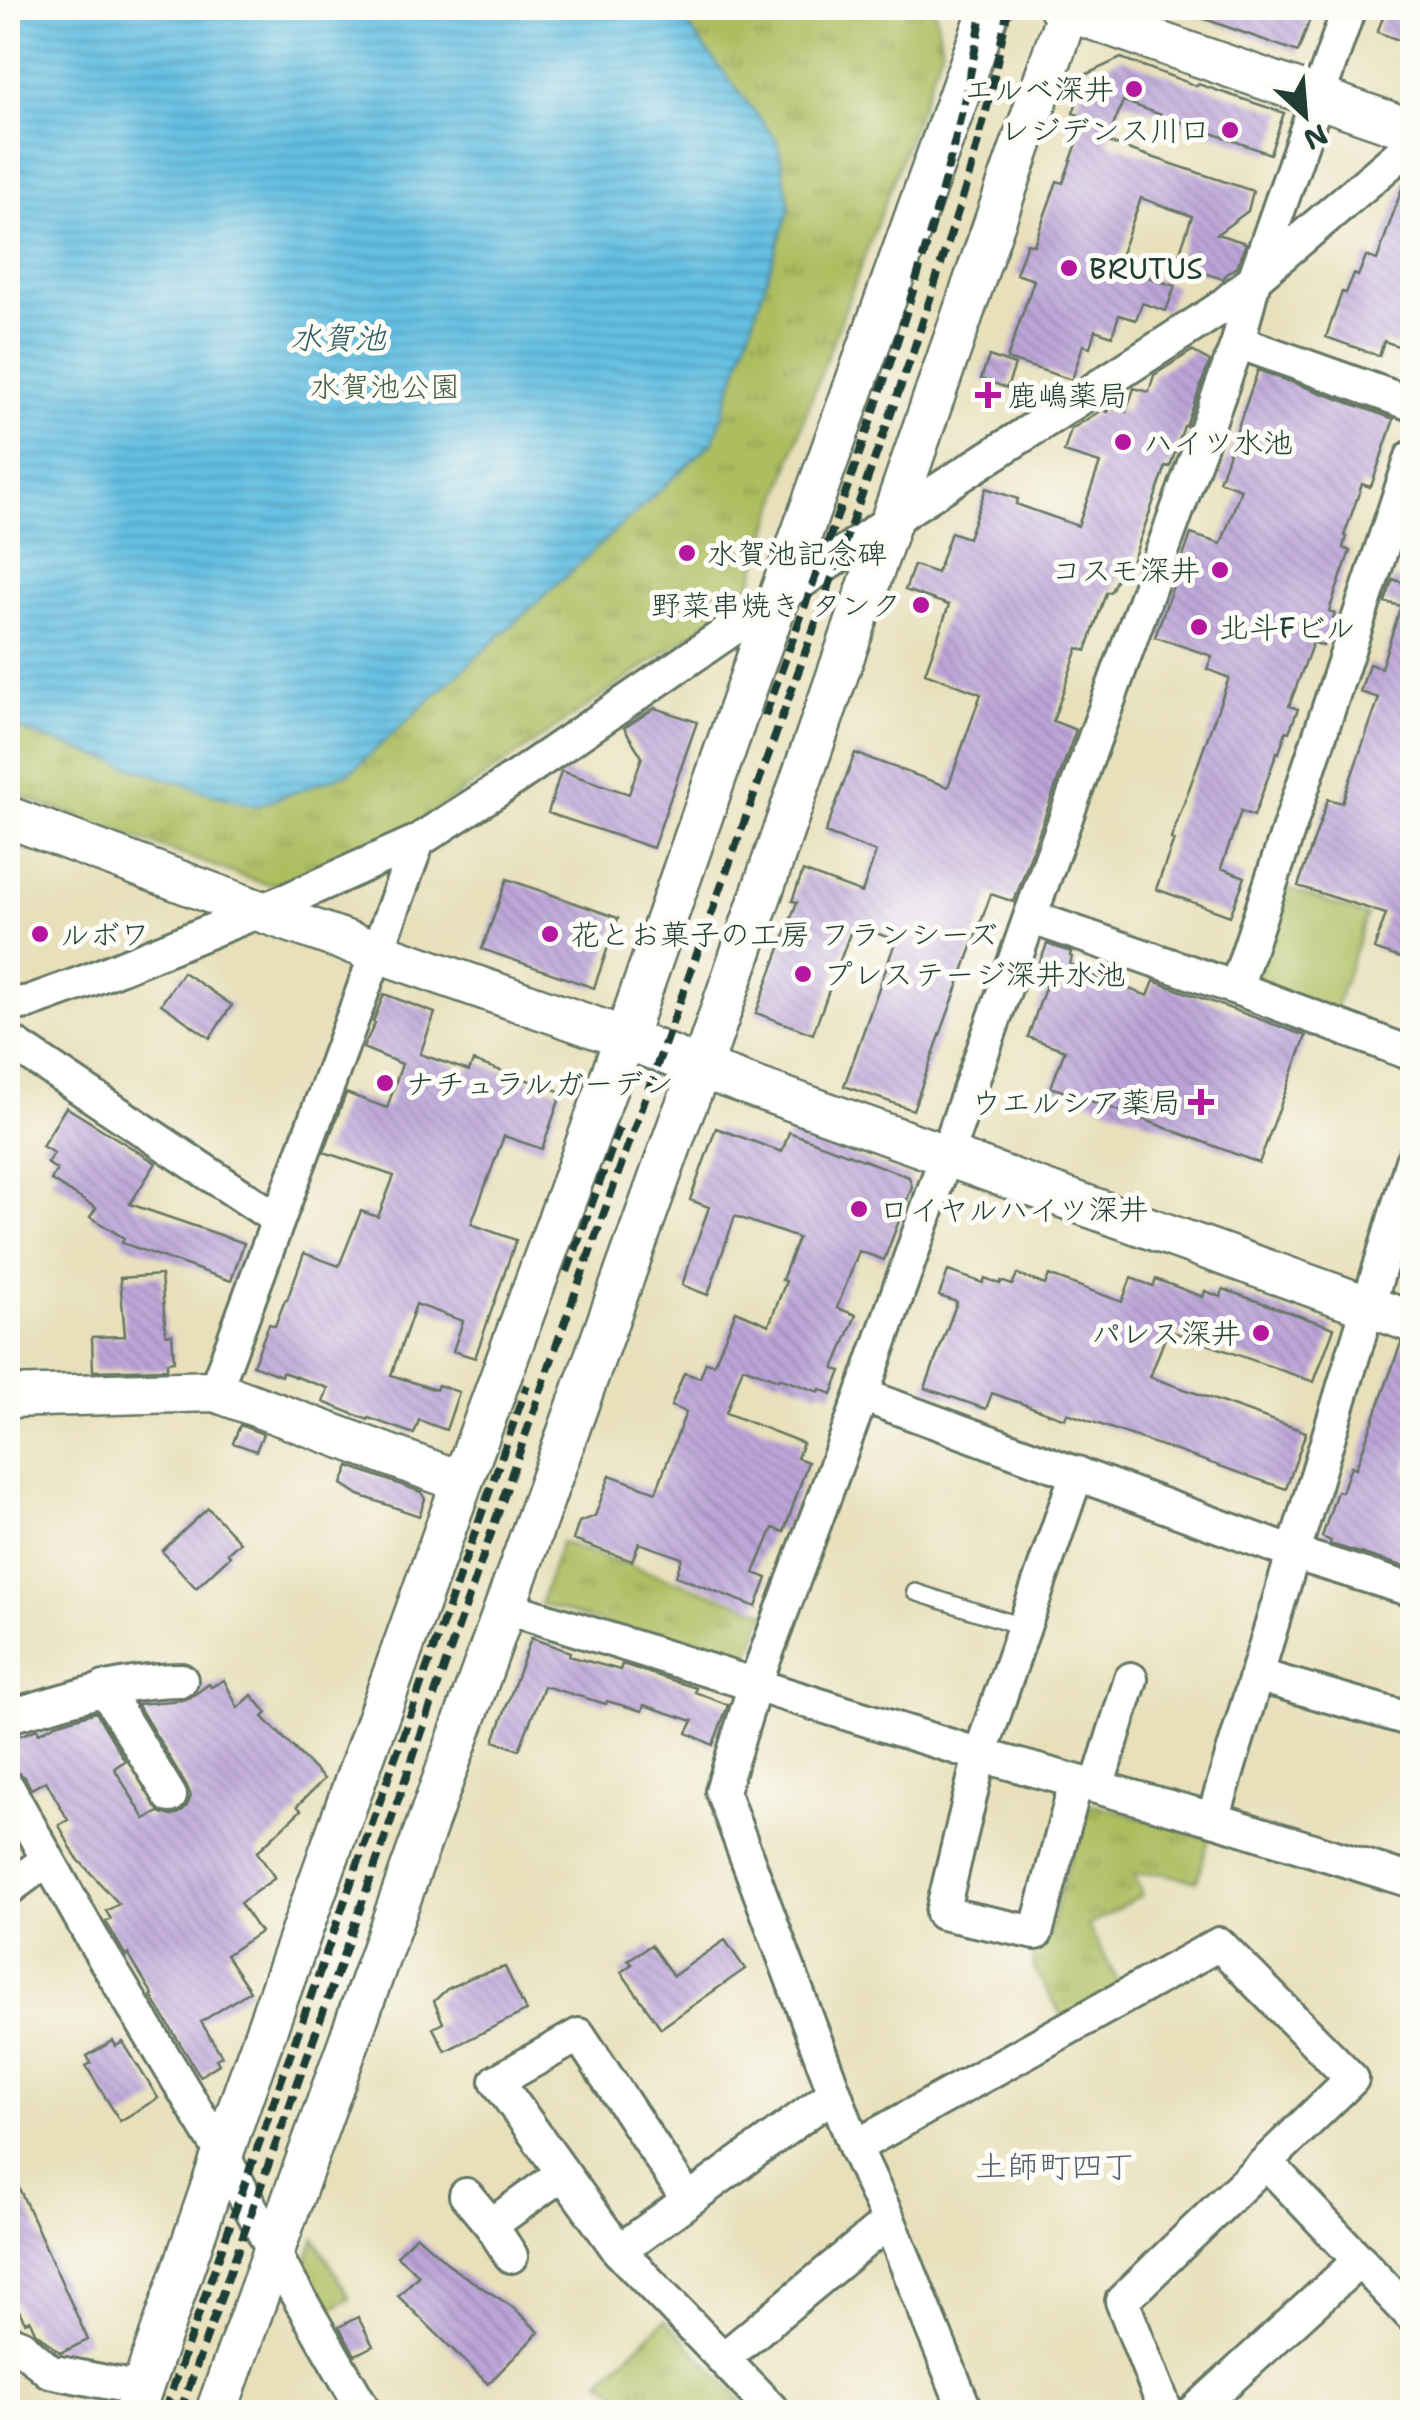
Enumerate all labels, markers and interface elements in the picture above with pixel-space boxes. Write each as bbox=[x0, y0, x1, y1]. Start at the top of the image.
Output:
north arrow bbox=[1255, 65, 1355, 165]
place label: エルベ深井 bbox=[964, 69, 1114, 110]
marker: エルベ深井 bbox=[1123, 78, 1145, 100]
place label: レジデンス川口 bbox=[1000, 110, 1210, 151]
text: N bbox=[1298, 116, 1334, 159]
marker: レジデンス川口 bbox=[1219, 119, 1241, 141]
place label: BRUTUS bbox=[1089, 248, 1203, 289]
marker: BRUTUS bbox=[1058, 257, 1080, 279]
water label: 水賀池 bbox=[290, 316, 387, 359]
park label: 水賀池公園 bbox=[310, 366, 460, 407]
place label: 鹿嶋薬局 bbox=[1008, 375, 1128, 416]
marker: 鹿嶋薬局 bbox=[977, 384, 999, 406]
place label: ハイツ水池 bbox=[1143, 422, 1293, 463]
marker: ハイツ水池 bbox=[1112, 431, 1134, 453]
place label: 水賀池記念碑 bbox=[707, 533, 887, 574]
marker: 水賀池記念碑 bbox=[676, 542, 698, 564]
place label: コスモ深井 bbox=[1051, 550, 1200, 591]
marker: コスモ深井 bbox=[1209, 559, 1231, 581]
place label: 野菜串焼き タンク bbox=[651, 585, 901, 626]
marker: 野菜串焼き タンク bbox=[910, 594, 932, 616]
place label: 北斗Fビル bbox=[1219, 607, 1355, 648]
marker: 北斗Fビル bbox=[1188, 616, 1210, 638]
place label: ルボワ bbox=[60, 914, 150, 955]
place label: 花とお菓子の工房 フランシーズ bbox=[570, 914, 998, 955]
marker: ルボワ bbox=[29, 923, 51, 945]
marker: 花とお菓子の工房 フランシーズ bbox=[539, 923, 561, 945]
place label: プレステージ深井水池 bbox=[823, 954, 1125, 995]
marker: プレステージ深井水池 bbox=[792, 963, 814, 985]
place label: ナチュラルガーデン bbox=[405, 1063, 674, 1104]
marker: ナチュラルガーデン bbox=[374, 1072, 396, 1094]
place label: ウエルシア薬局 bbox=[971, 1082, 1181, 1123]
marker: ウエルシア薬局 bbox=[1190, 1091, 1212, 1113]
place label: ロイヤルハイツ深井 bbox=[879, 1189, 1148, 1230]
marker: ロイヤルハイツ深井 bbox=[848, 1198, 870, 1220]
place label: パレス深井 bbox=[1091, 1313, 1241, 1354]
marker: パレス深井 bbox=[1250, 1322, 1272, 1344]
district label: 土師町四丁 bbox=[975, 2144, 1135, 2187]

